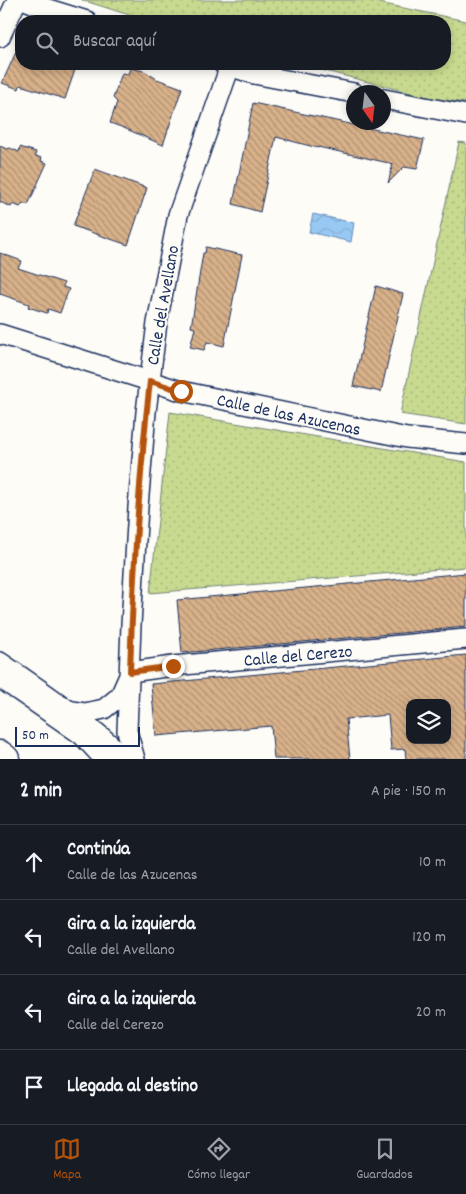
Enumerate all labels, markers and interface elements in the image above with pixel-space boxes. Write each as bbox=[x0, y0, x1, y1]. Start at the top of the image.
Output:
search box bbox=[15, 15, 451, 70]
icon: search bbox=[33, 29, 61, 57]
text: Buscar aquí bbox=[73, 29, 155, 56]
north arrow bbox=[346, 85, 391, 130]
street label: Calle del Avellano bbox=[142, 244, 187, 367]
route start bbox=[170, 380, 193, 403]
street label: Calle de las Azucenas bbox=[214, 389, 363, 444]
street label: Calle del Cerezo bbox=[243, 640, 354, 675]
route end bbox=[162, 655, 185, 678]
map controls bbox=[406, 699, 451, 744]
button: layers bbox=[406, 699, 451, 744]
scale bar bbox=[15, 724, 140, 747]
text: 50 m bbox=[22, 726, 49, 746]
text: 2 min bbox=[20, 777, 62, 807]
text: A pie · 150 m bbox=[371, 780, 446, 803]
text: Continúa bbox=[67, 837, 130, 864]
icon: ahead bbox=[20, 848, 48, 876]
text: 10 m bbox=[419, 851, 446, 874]
text: Calle de las Azucenas bbox=[67, 864, 197, 887]
text: Gira a la izquierda bbox=[67, 912, 195, 939]
icon: left bbox=[20, 923, 48, 951]
text: 120 m bbox=[412, 926, 446, 949]
text: Calle del Avellano bbox=[67, 939, 175, 962]
text: Gira a la izquierda bbox=[67, 987, 195, 1014]
icon: left bbox=[20, 998, 48, 1026]
text: 20 m bbox=[416, 1001, 446, 1024]
text: Calle del Cerezo bbox=[67, 1014, 164, 1037]
icon: arrive bbox=[20, 1073, 48, 1101]
text: Llegada al destino bbox=[67, 1074, 198, 1101]
tab: Mapa bbox=[53, 1135, 81, 1185]
tab: Cómo llegar bbox=[187, 1135, 250, 1185]
tab: Guardados bbox=[356, 1135, 413, 1185]

